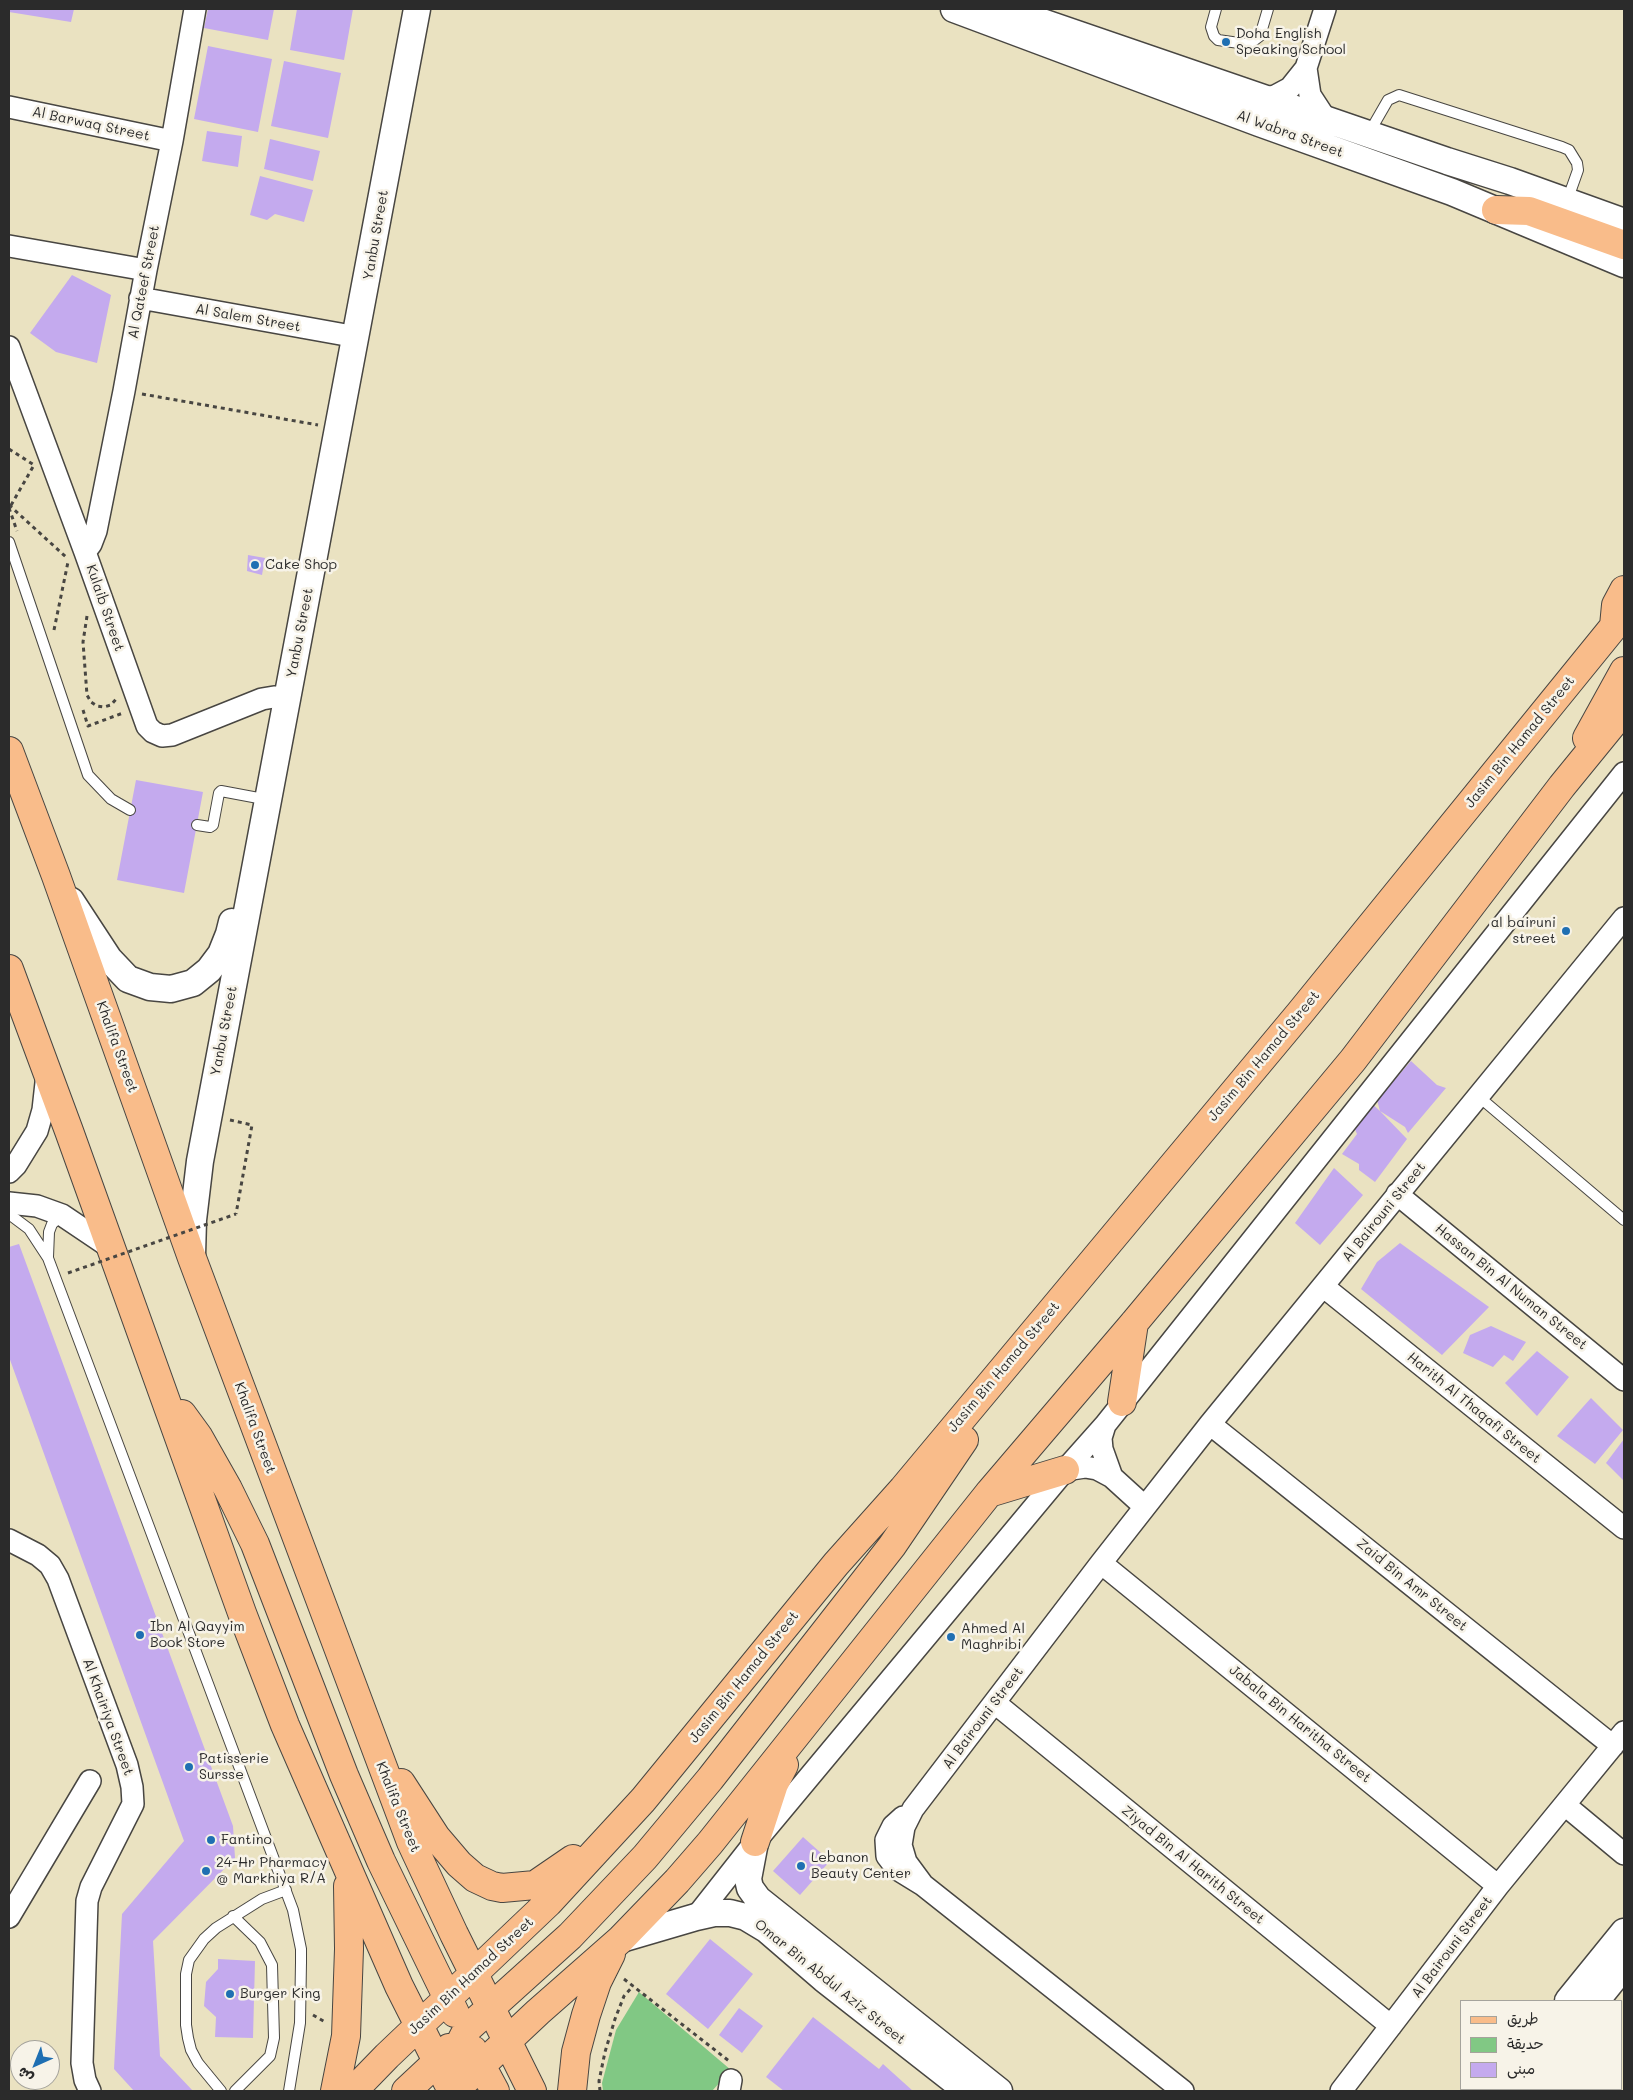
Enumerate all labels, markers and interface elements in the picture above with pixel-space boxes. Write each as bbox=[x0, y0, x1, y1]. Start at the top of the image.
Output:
place label: Doha English Speaking School bbox=[1236, 26, 1346, 58]
marker: Doha English Speaking School bbox=[1220, 36, 1232, 48]
street label: Al Barwaq Street bbox=[31, 103, 151, 145]
street label: Al Wabra Street bbox=[1234, 107, 1346, 161]
street label: Yanbu Street bbox=[360, 189, 392, 281]
street label: Al Qateef Street bbox=[125, 224, 163, 340]
street label: Al Salem Street bbox=[194, 300, 302, 336]
place label: Cake Shop bbox=[265, 557, 337, 573]
marker: Cake Shop bbox=[249, 559, 261, 571]
street label: Kulaib Street bbox=[82, 562, 128, 654]
street label: Yanbu Street bbox=[283, 587, 317, 679]
street label: Jasim Bin Hamad Street bbox=[1462, 673, 1578, 811]
place label: al bairuni street bbox=[1491, 915, 1556, 948]
marker: al bairuni street bbox=[1560, 925, 1572, 937]
street label: Yanbu Street bbox=[207, 985, 241, 1077]
street label: Jasim Bin Hamad Street bbox=[1205, 987, 1323, 1125]
street label: Khalifa Street bbox=[93, 999, 141, 1095]
street label: Al Bairouni Street bbox=[1339, 1159, 1429, 1265]
street label: Hassan Bin Al Numan Street bbox=[1432, 1220, 1590, 1354]
street label: Jasim Bin Hamad Street bbox=[945, 1298, 1063, 1436]
street label: Harith Al Thaqafi Street bbox=[1404, 1349, 1544, 1467]
street label: Khalifa Street bbox=[231, 1380, 279, 1476]
street label: Zaid Bin Amr Street bbox=[1353, 1535, 1471, 1635]
street label: Jasim Bin Hamad Street bbox=[686, 1608, 802, 1746]
place label: Ibn Al Qayyim Book Store bbox=[150, 1619, 245, 1651]
place label: Ahmed Al Maghribi bbox=[961, 1621, 1025, 1654]
marker: Ibn Al Qayyim Book Store bbox=[134, 1629, 146, 1641]
marker: Ahmed Al Maghribi bbox=[945, 1631, 957, 1643]
street label: Al Khairiya Street bbox=[79, 1656, 137, 1778]
street label: Jabala Bin Haritha Street bbox=[1226, 1662, 1374, 1786]
street label: Al Bairouni Street bbox=[939, 1664, 1027, 1772]
place label: Patisserie Sursse bbox=[199, 1751, 269, 1784]
street label: Khalifa Street bbox=[372, 1759, 424, 1855]
marker: Patisserie Sursse bbox=[183, 1761, 195, 1773]
street label: Ziyad Bin Al Harith Street bbox=[1118, 1802, 1268, 1928]
place label: Fantino bbox=[221, 1832, 272, 1848]
marker: Fantino bbox=[205, 1834, 217, 1846]
place label: Lebanon Beauty Center bbox=[811, 1850, 911, 1882]
place label: 24-Hr Pharmacy @ Markhiya R/A bbox=[216, 1855, 327, 1888]
marker: Lebanon Beauty Center bbox=[795, 1860, 807, 1872]
marker: 24-Hr Pharmacy @ Markhiya R/A bbox=[200, 1865, 212, 1877]
street label: Al Bairouni Street bbox=[1408, 1893, 1496, 2001]
street label: Jasim Bin Hamad Street bbox=[405, 1914, 537, 2038]
street label: Omar Bin Abdul Aziz Street bbox=[751, 1916, 909, 2048]
place label: Burger King bbox=[240, 1986, 320, 2002]
marker: Burger King bbox=[224, 1988, 236, 2000]
legend bbox=[1460, 2000, 1623, 2090]
text: طريق bbox=[1507, 2008, 1539, 2028]
text: حديقة bbox=[1507, 2033, 1544, 2053]
north arrow bbox=[10, 2040, 60, 2090]
text: مبنى bbox=[1507, 2058, 1535, 2078]
text: ش bbox=[13, 2063, 37, 2088]

